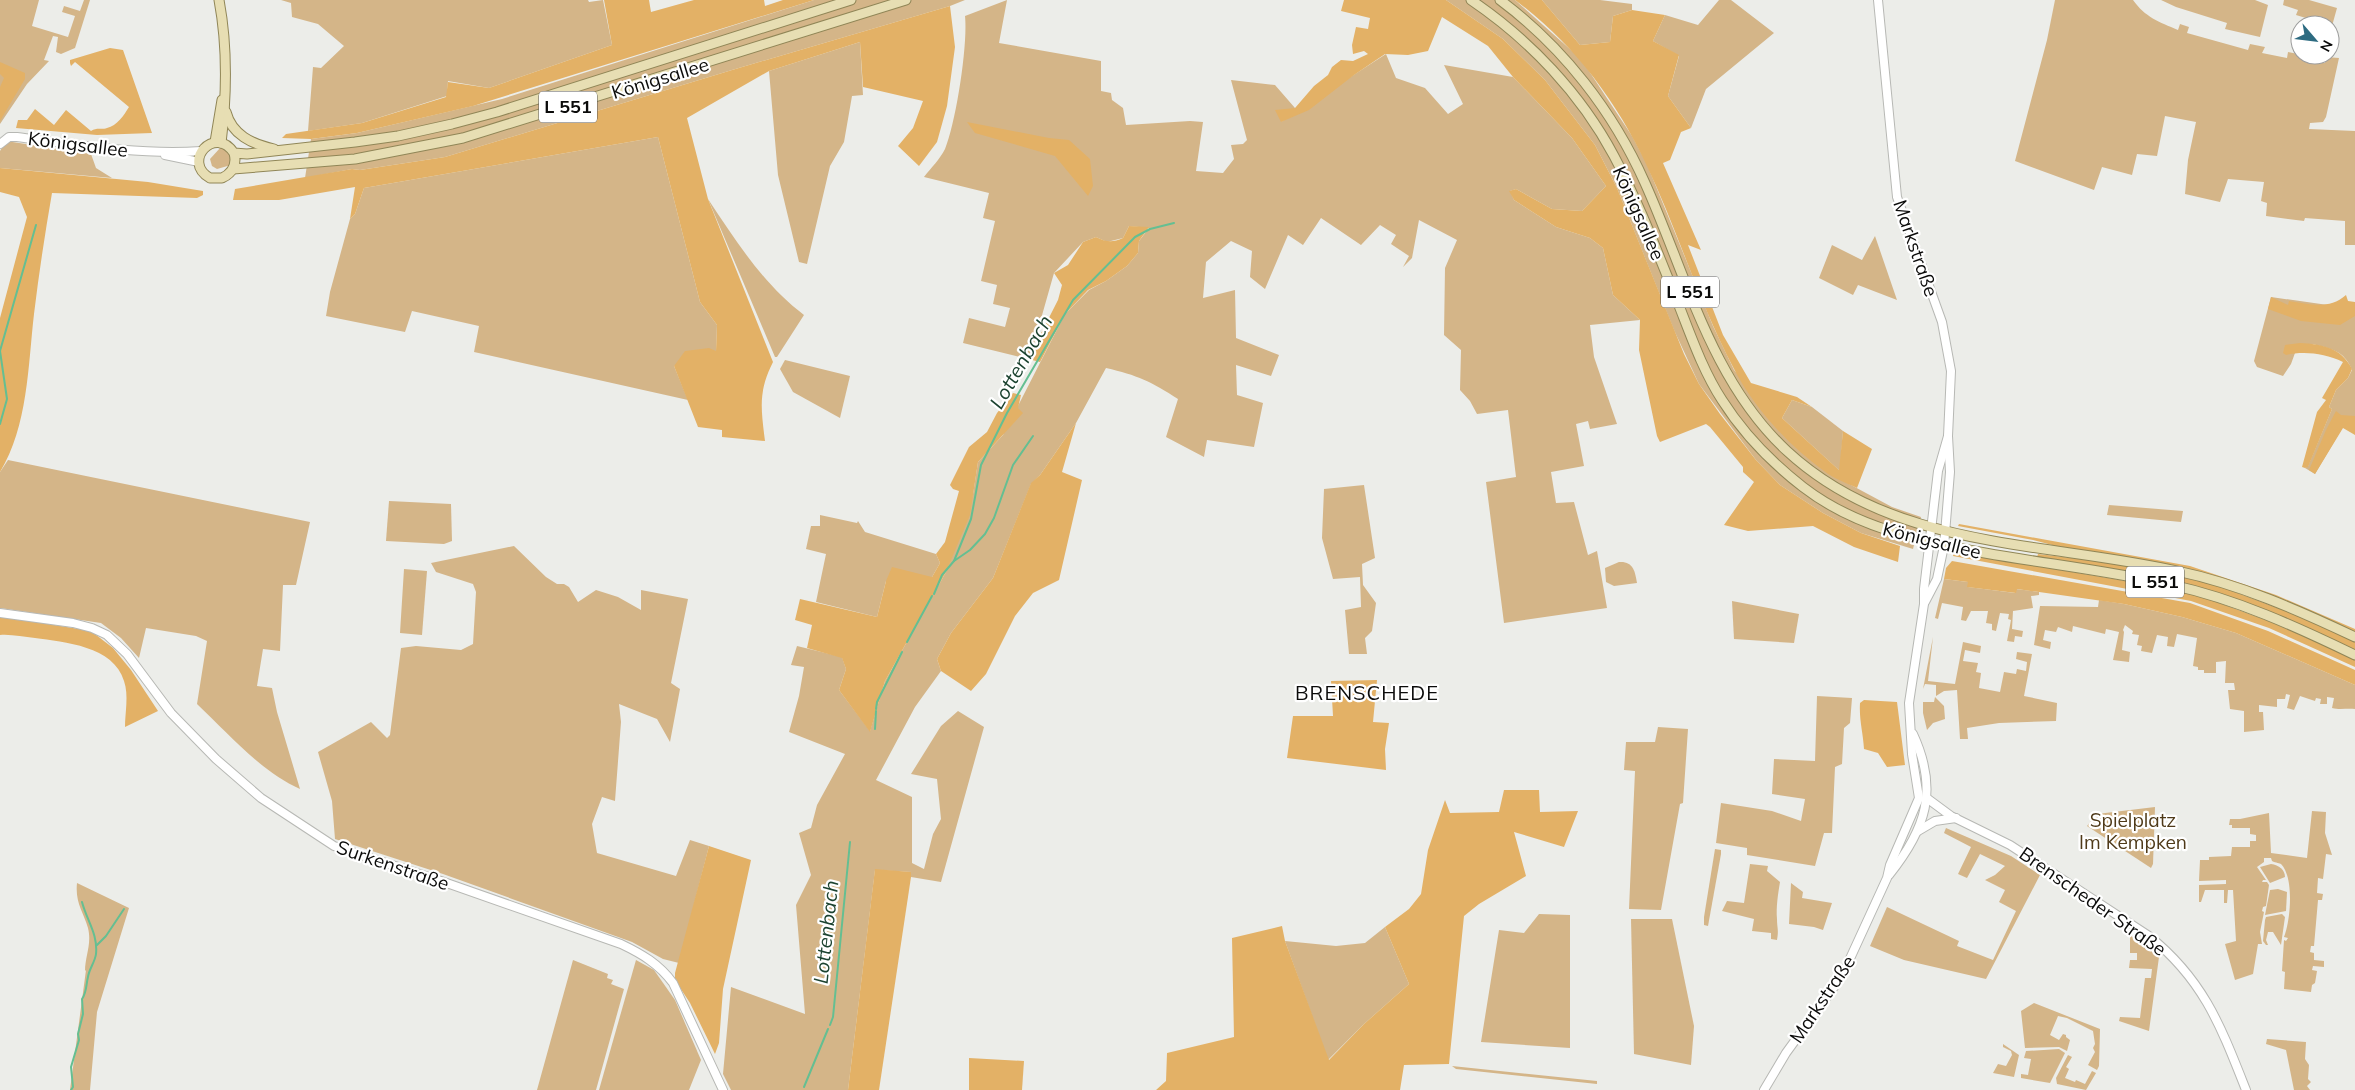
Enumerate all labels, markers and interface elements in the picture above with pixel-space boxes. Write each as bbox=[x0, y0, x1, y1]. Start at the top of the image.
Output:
north arrow bbox=[2290, 15, 2340, 65]
text: N bbox=[2316, 37, 2337, 55]
street label: Königsallee bbox=[609, 52, 711, 104]
road number: L 551 bbox=[539, 91, 597, 122]
street label: Königsallee bbox=[27, 126, 129, 162]
street label: Königsallee bbox=[1608, 162, 1670, 264]
street label: Markstraße bbox=[1888, 196, 1944, 300]
road number: L 551 bbox=[1661, 276, 1719, 308]
water label: Lottenbach bbox=[984, 310, 1057, 413]
street label: Königsallee bbox=[1880, 516, 1984, 564]
road number: L 551 bbox=[2126, 566, 2184, 598]
district label: BRENSCHEDE bbox=[1295, 680, 1439, 705]
park label: Spielplatz Im Kempken bbox=[2079, 808, 2187, 854]
street label: Surkenstraße bbox=[334, 835, 452, 895]
street label: Brenscheder Straße bbox=[2015, 841, 2171, 961]
water label: Lottenbach bbox=[808, 879, 843, 985]
street label: Markstraße bbox=[1784, 951, 1860, 1047]

